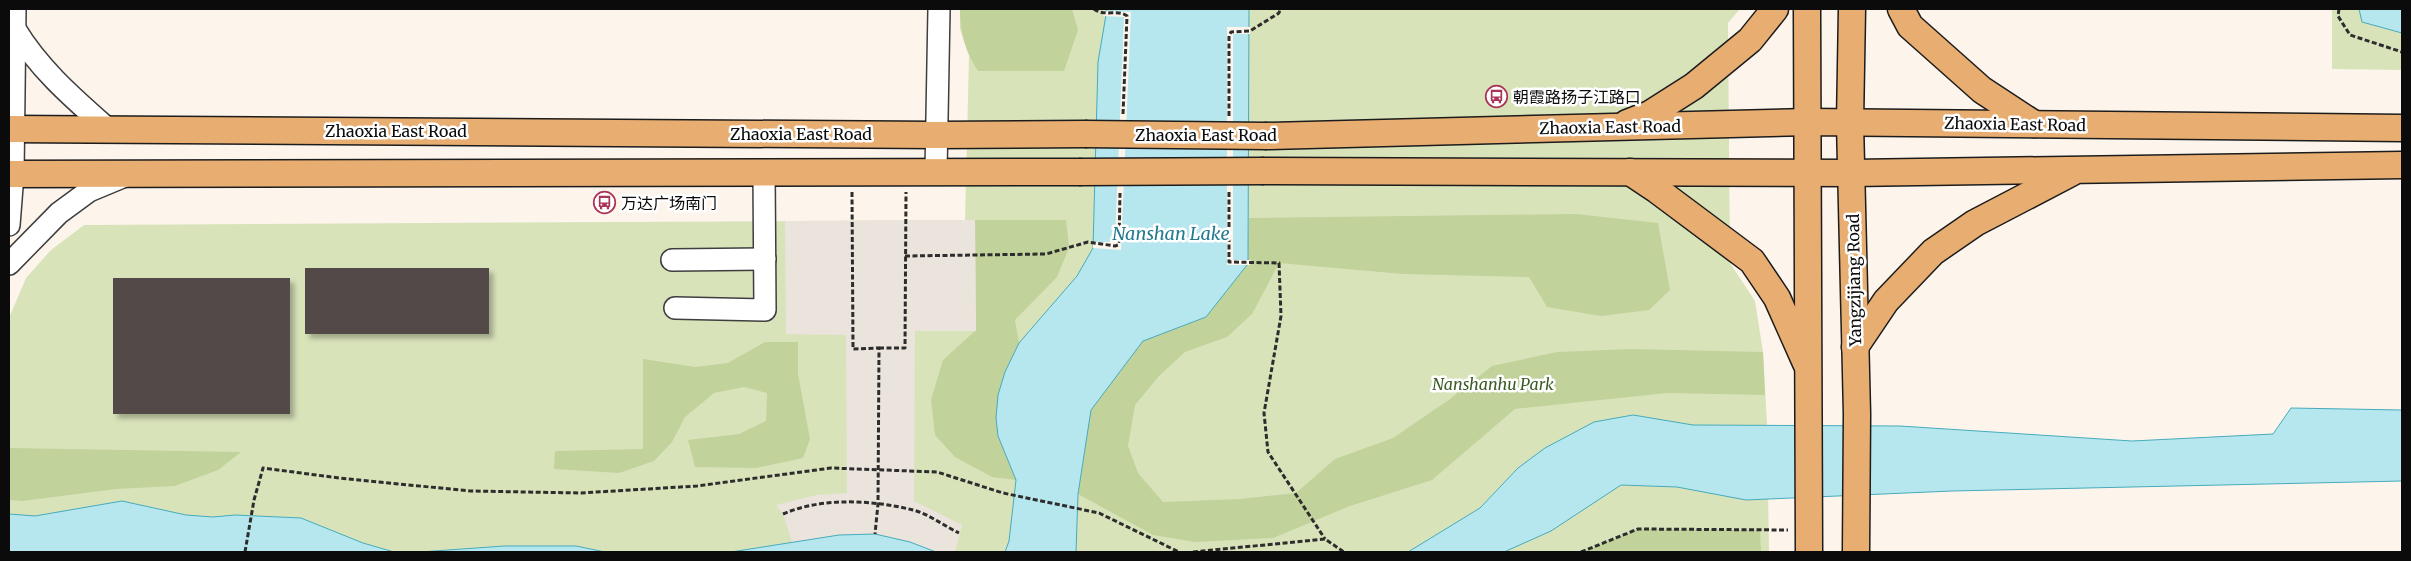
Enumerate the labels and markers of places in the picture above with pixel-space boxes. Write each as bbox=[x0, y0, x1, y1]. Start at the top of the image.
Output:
bus stop icon: 朝霞路扬子江路口 bbox=[1485, 85, 1509, 109]
place label: 朝霞路扬子江路口 bbox=[1513, 87, 1641, 107]
bus stop icon: 万达广场南门 bbox=[593, 191, 617, 215]
place label: 万达广场南门 bbox=[621, 193, 717, 213]

